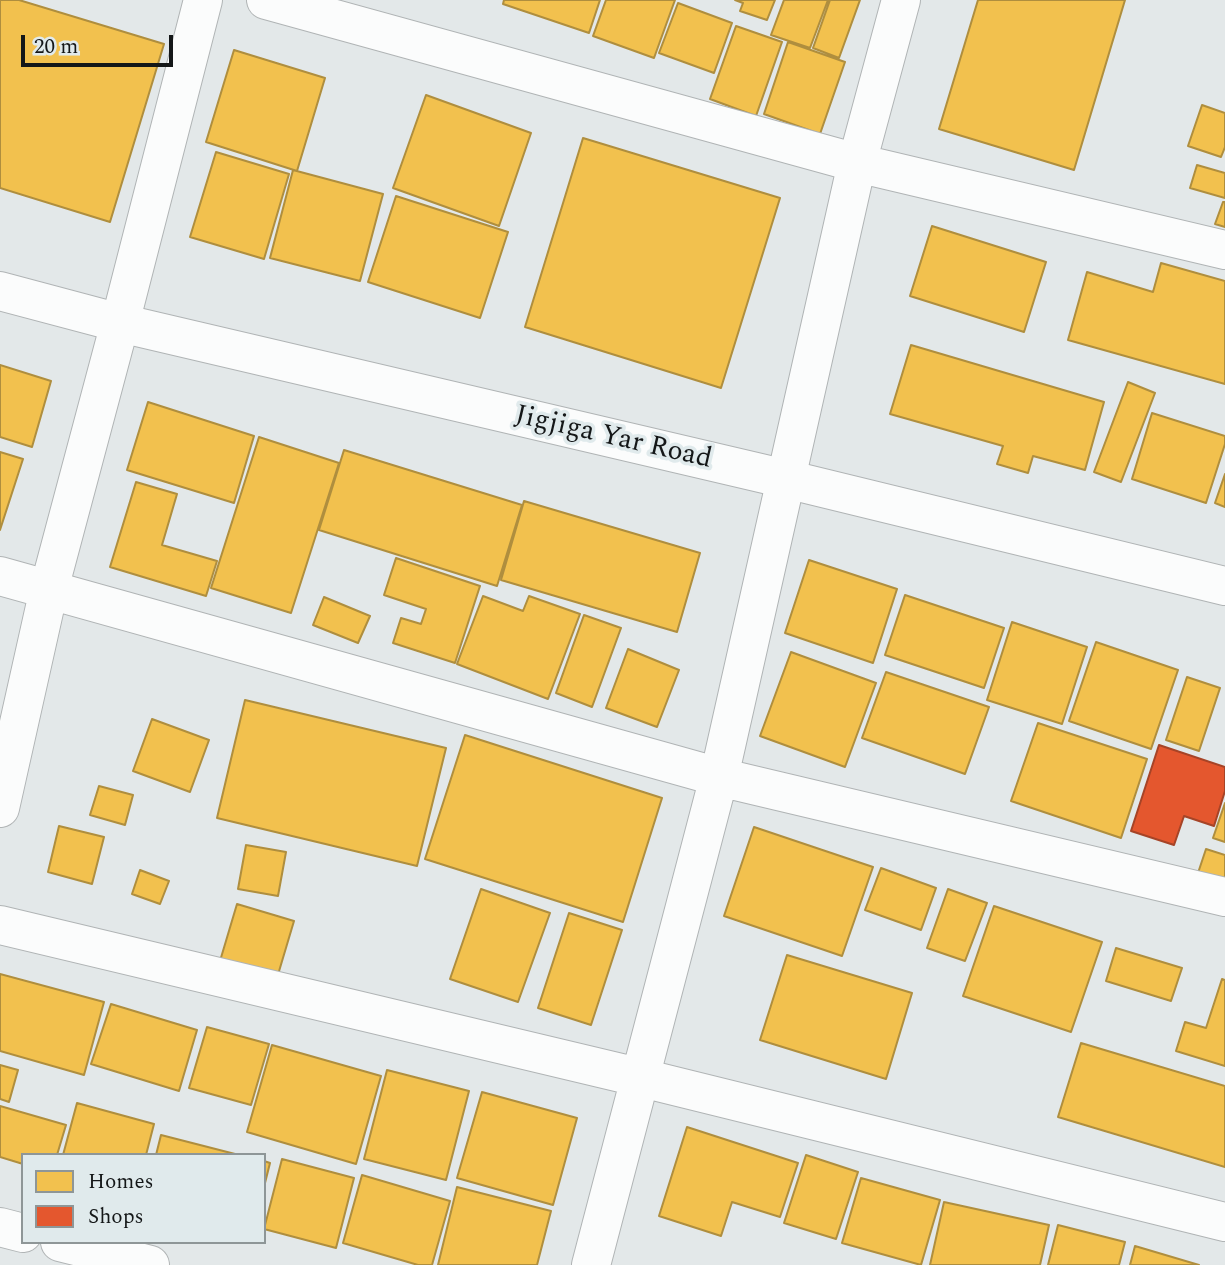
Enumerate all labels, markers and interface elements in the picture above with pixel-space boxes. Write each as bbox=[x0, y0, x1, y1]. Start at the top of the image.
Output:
scale bar bbox=[24, 21, 177, 65]
text: 20 m bbox=[34, 31, 78, 63]
street label: Jigjiga Yar Road bbox=[511, 400, 715, 478]
legend bbox=[21, 1153, 266, 1244]
text: Homes bbox=[88, 1166, 154, 1198]
text: Shops bbox=[88, 1201, 144, 1233]

